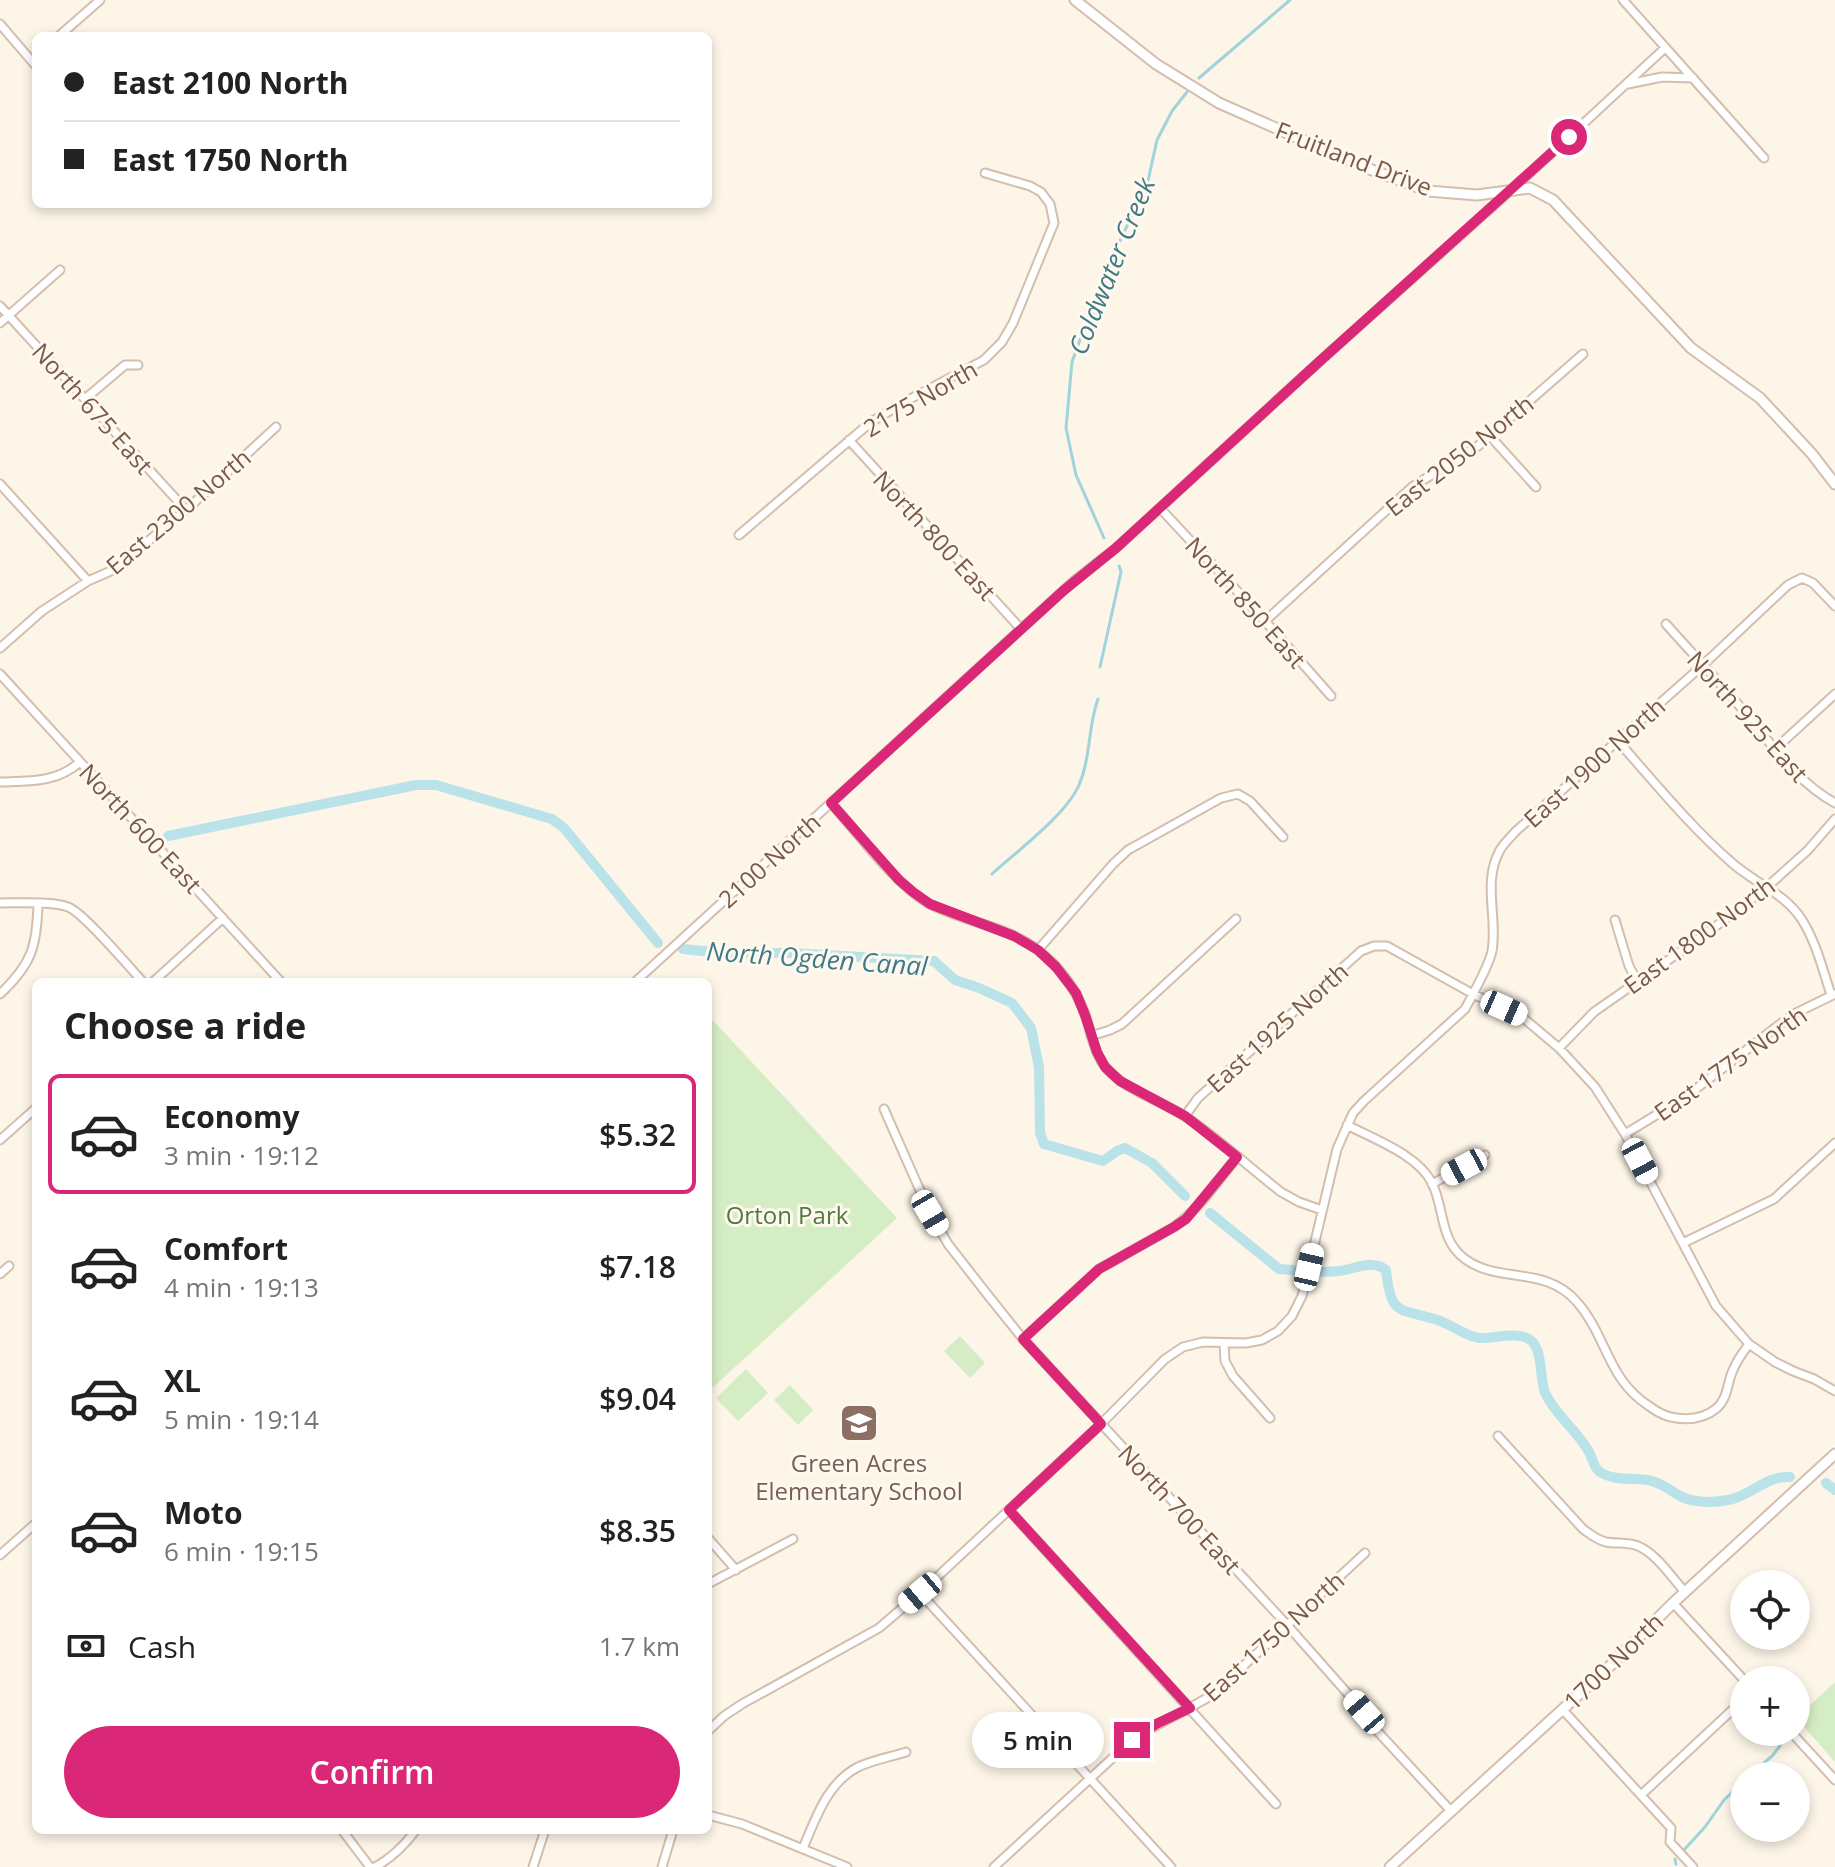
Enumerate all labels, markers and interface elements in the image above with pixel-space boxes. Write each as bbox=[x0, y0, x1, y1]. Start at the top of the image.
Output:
text: East 2100 North bbox=[112, 62, 348, 103]
street label: Fruitland Drive bbox=[1271, 113, 1437, 203]
route start bbox=[1551, 119, 1587, 155]
text: East 1750 North bbox=[112, 139, 348, 180]
water label: Coldwater Creek bbox=[1059, 171, 1163, 360]
street label: North 675 East bbox=[25, 335, 161, 481]
street label: 2175 North bbox=[857, 352, 983, 444]
street label: East 2050 North bbox=[1378, 387, 1540, 523]
street label: East 2300 North bbox=[99, 441, 257, 581]
street label: North 800 East bbox=[866, 463, 1004, 607]
street label: North 850 East bbox=[1178, 529, 1314, 675]
street label: North 925 East bbox=[1680, 643, 1816, 789]
street label: East 1900 North bbox=[1516, 690, 1672, 834]
street label: North 600 East bbox=[72, 756, 210, 900]
street label: 2100 North bbox=[711, 805, 827, 915]
street label: East 1800 North bbox=[1617, 869, 1781, 1001]
water label: North Ogden Canal bbox=[705, 932, 930, 984]
street label: East 1925 North bbox=[1199, 955, 1355, 1099]
car bbox=[1477, 987, 1531, 1029]
street label: East 1775 North bbox=[1647, 998, 1813, 1128]
text: Choose a ride bbox=[64, 1001, 306, 1050]
text: Economy bbox=[164, 1096, 300, 1137]
icon: car bbox=[68, 1098, 140, 1170]
text: $5.32 bbox=[599, 1114, 676, 1155]
car bbox=[1618, 1134, 1662, 1188]
text: 3 min · 19:12 bbox=[164, 1137, 319, 1173]
car bbox=[1437, 1145, 1491, 1189]
car bbox=[908, 1186, 952, 1240]
park label: Orton Park bbox=[726, 1198, 849, 1231]
text: Comfort bbox=[164, 1228, 288, 1269]
icon: car bbox=[68, 1230, 140, 1302]
car bbox=[1292, 1241, 1326, 1293]
text: $7.18 bbox=[599, 1246, 676, 1287]
text: 4 min · 19:13 bbox=[164, 1269, 319, 1305]
text: XL bbox=[164, 1360, 201, 1401]
icon: car bbox=[68, 1362, 140, 1434]
text: $9.04 bbox=[599, 1378, 676, 1419]
text: 5 min · 19:14 bbox=[164, 1401, 319, 1437]
school or university icon: Green Acres Elementary School bbox=[838, 1402, 880, 1444]
street label: North 700 East bbox=[1111, 1437, 1249, 1581]
place label: Green Acres Elementary School bbox=[755, 1446, 963, 1507]
text: Moto bbox=[164, 1492, 242, 1533]
icon: car bbox=[68, 1494, 140, 1566]
text: $8.35 bbox=[599, 1510, 676, 1551]
text: 6 min · 19:15 bbox=[164, 1533, 319, 1569]
street label: East 1750 North bbox=[1195, 1564, 1351, 1708]
car bbox=[894, 1568, 946, 1618]
map controls bbox=[1730, 1570, 1810, 1842]
button: locate bbox=[1730, 1570, 1810, 1650]
street label: 1700 North bbox=[1556, 1605, 1670, 1717]
icon: cash bbox=[64, 1624, 108, 1668]
text: Cash bbox=[128, 1626, 196, 1667]
text: 1.7 km bbox=[599, 1628, 680, 1664]
button: + bbox=[1730, 1666, 1810, 1746]
car bbox=[1339, 1686, 1389, 1738]
callout: 5 min bbox=[972, 1712, 1104, 1768]
text: 5 min bbox=[1003, 1722, 1073, 1758]
route end bbox=[1114, 1722, 1150, 1758]
button: Confirm bbox=[64, 1726, 680, 1818]
button: − bbox=[1730, 1762, 1810, 1842]

